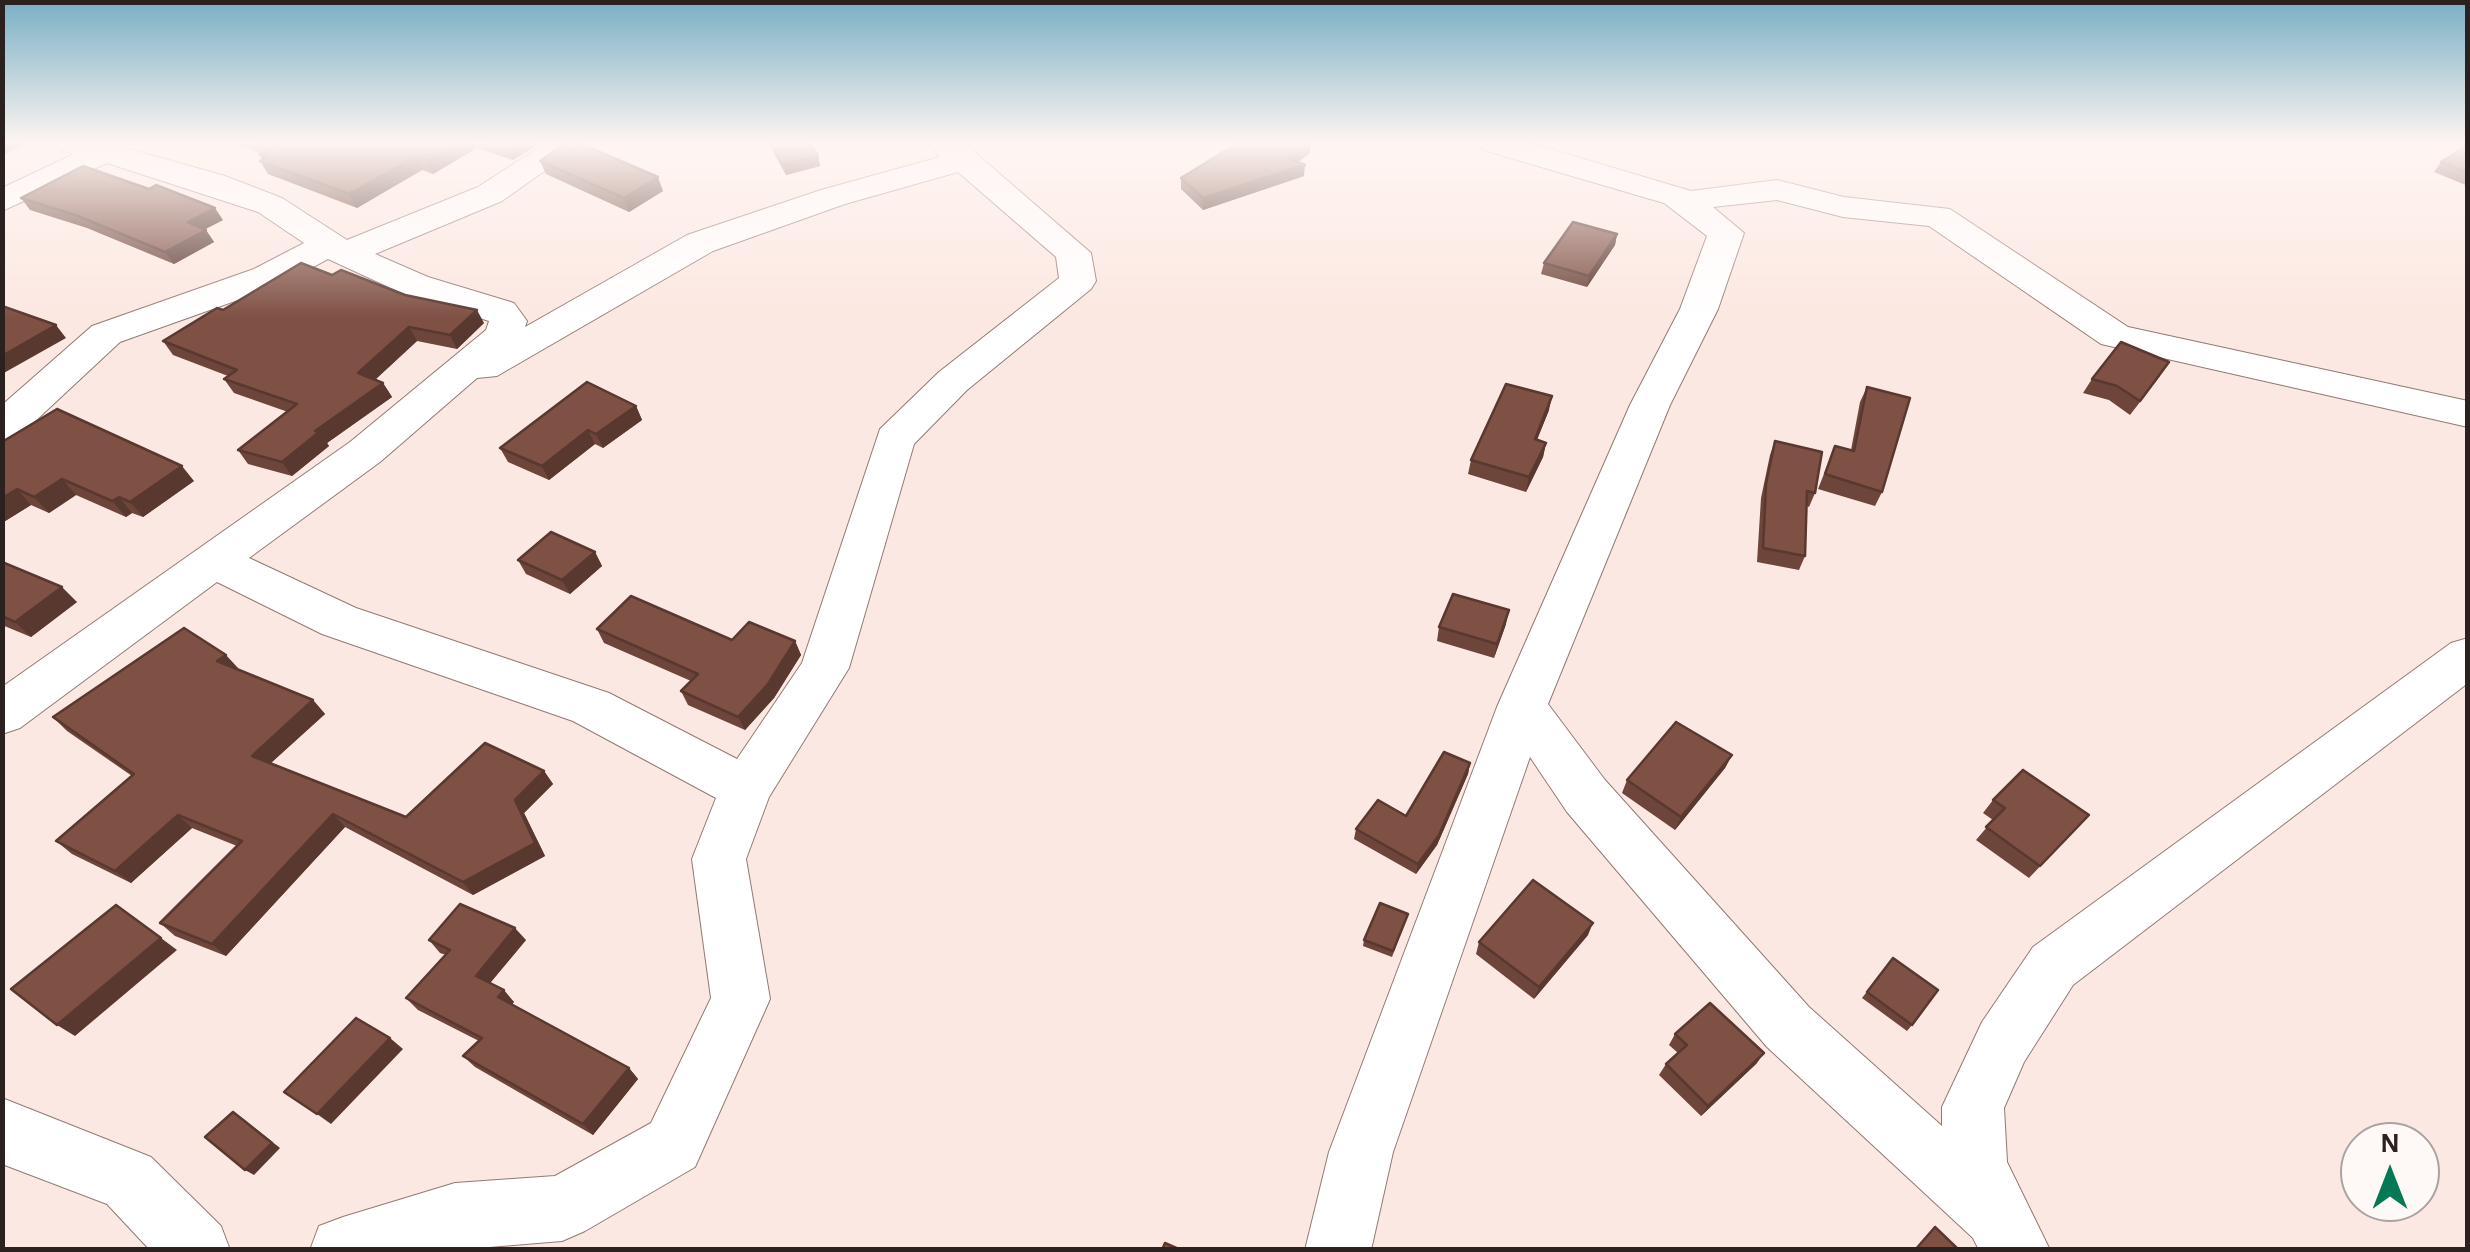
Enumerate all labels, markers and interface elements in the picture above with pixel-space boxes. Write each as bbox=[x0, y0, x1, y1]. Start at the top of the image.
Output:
north arrow bbox=[2340, 1122, 2440, 1222]
text: N bbox=[2380, 1130, 2400, 1158]

